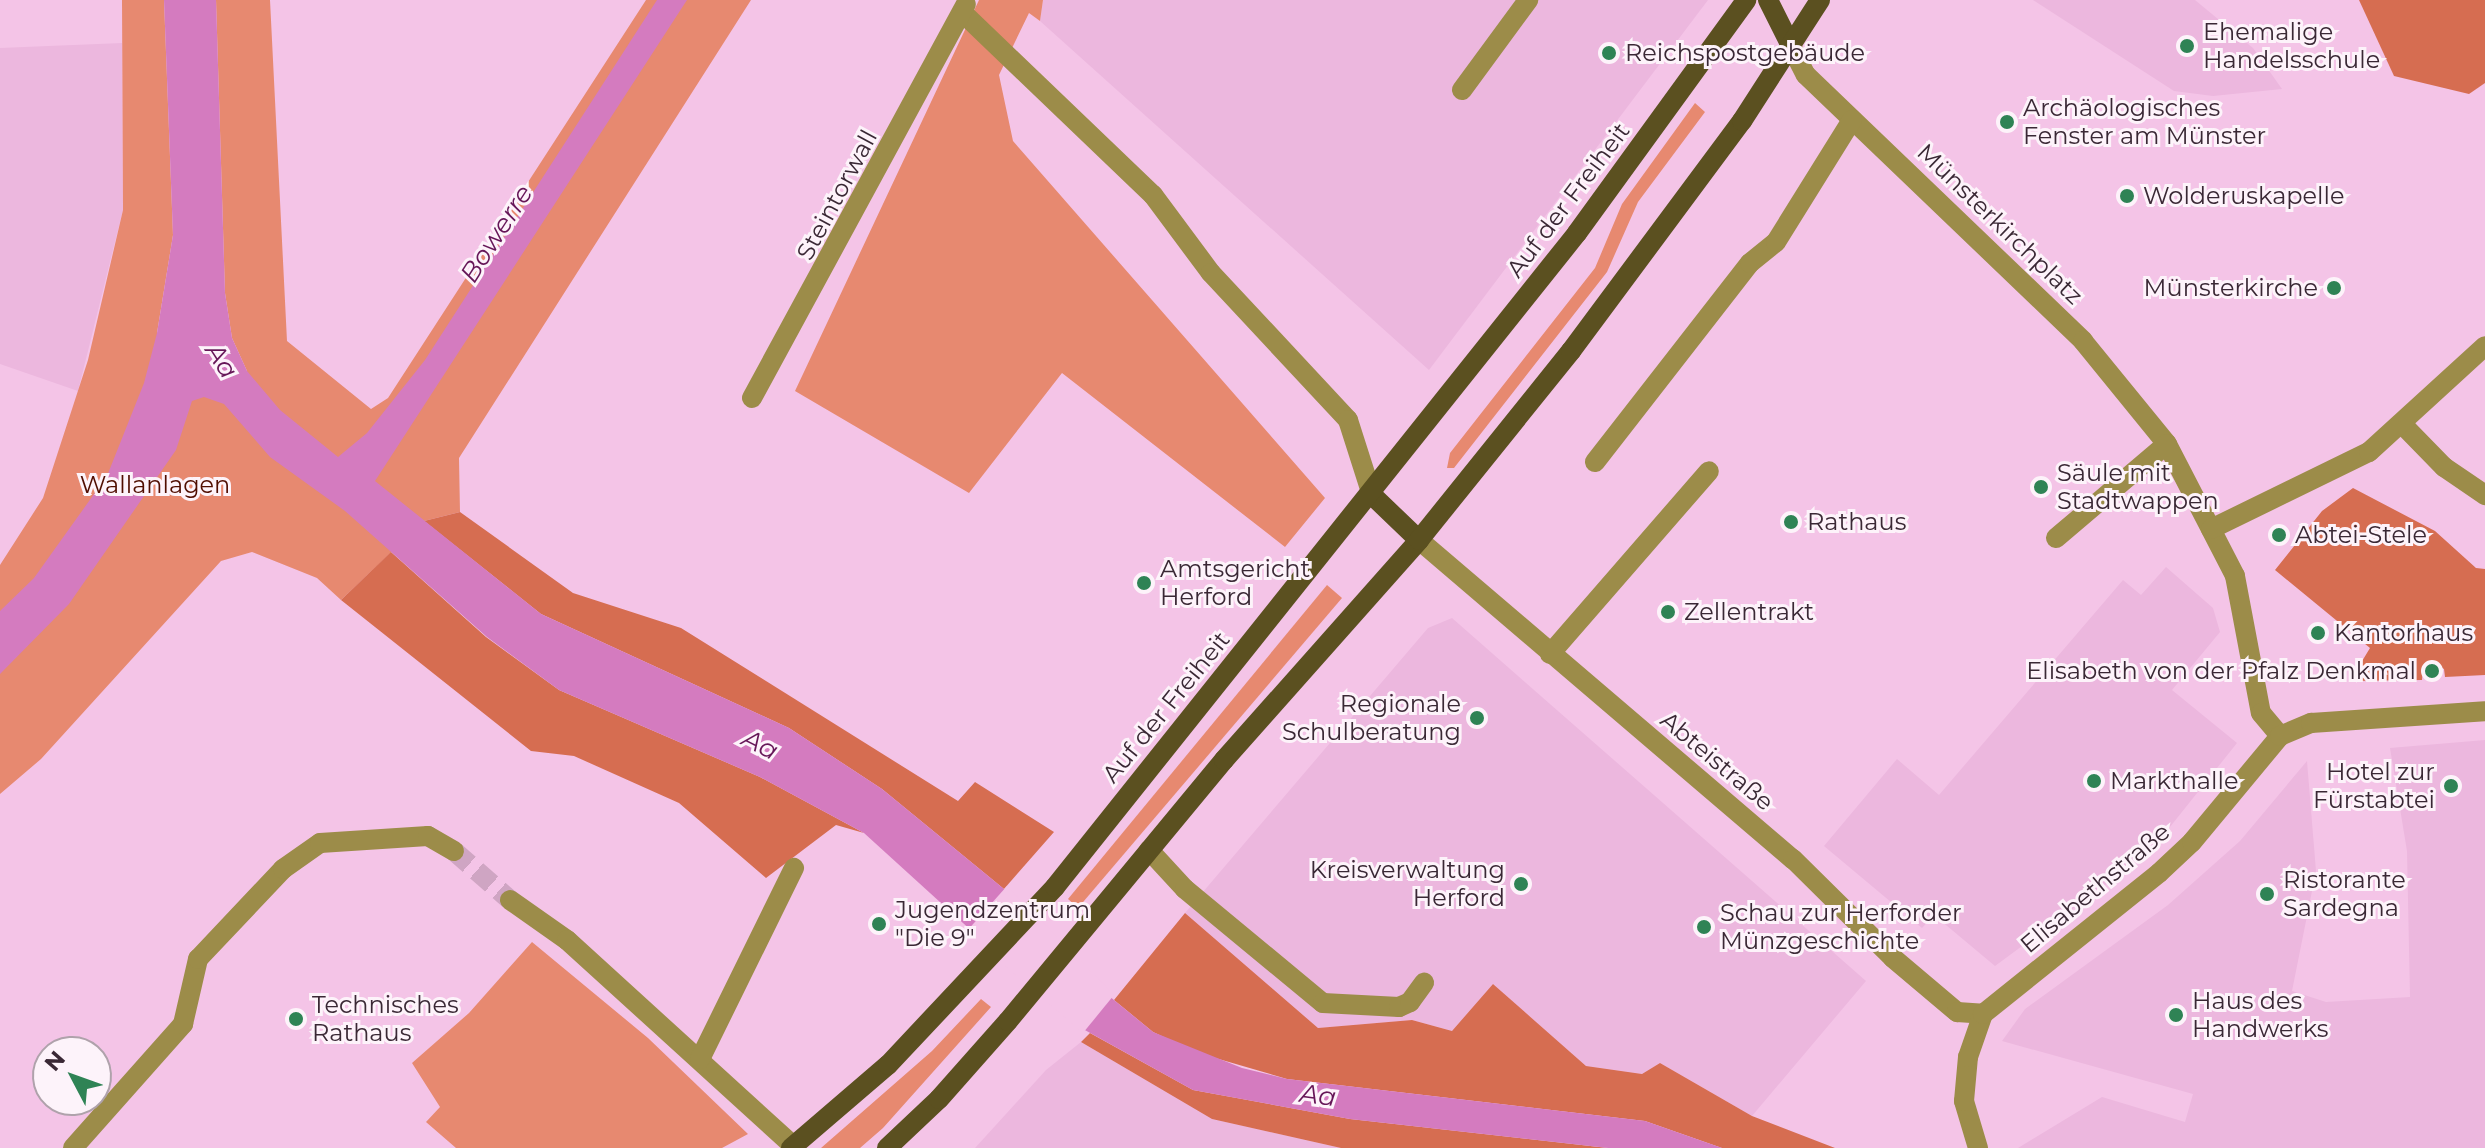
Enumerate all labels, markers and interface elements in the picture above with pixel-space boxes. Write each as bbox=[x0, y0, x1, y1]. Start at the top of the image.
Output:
place label: Ehemalige Handelsschule bbox=[2203, 18, 2380, 74]
marker: Ehemalige Handelsschule bbox=[2178, 37, 2196, 55]
place label: Reichspostgebäude bbox=[1625, 39, 1865, 67]
marker: Reichspostgebäude bbox=[1600, 44, 1618, 62]
place label: Archäologisches Fenster am Münster bbox=[2023, 94, 2266, 150]
marker: Archäologisches Fenster am Münster bbox=[1998, 113, 2016, 131]
street label: Auf der Freiheit bbox=[1500, 117, 1636, 283]
street label: Steintorwall bbox=[791, 125, 883, 265]
street label: Münsterkirchplatz bbox=[1911, 138, 2089, 310]
water label: Bowerre bbox=[454, 179, 540, 289]
place label: Wolderuskapelle bbox=[2143, 182, 2345, 210]
marker: Wolderuskapelle bbox=[2118, 187, 2136, 205]
place label: Münsterkirche bbox=[2144, 274, 2318, 302]
marker: Münsterkirche bbox=[2325, 279, 2343, 297]
water label: Aa bbox=[198, 337, 244, 385]
place label: Säule mit Stadtwappen bbox=[2057, 459, 2219, 515]
park label: Wallanlagen bbox=[80, 471, 230, 499]
marker: Säule mit Stadtwappen bbox=[2032, 478, 2050, 496]
place label: Rathaus bbox=[1807, 508, 1906, 536]
marker: Rathaus bbox=[1782, 513, 1800, 531]
place label: Abtei-Stele bbox=[2295, 521, 2427, 549]
marker: Abtei-Stele bbox=[2270, 526, 2288, 544]
place label: Amtsgericht Herford bbox=[1160, 555, 1310, 611]
marker: Amtsgericht Herford bbox=[1135, 574, 1153, 592]
place label: Zellentrakt bbox=[1684, 598, 1814, 626]
marker: Zellentrakt bbox=[1659, 603, 1677, 621]
place label: Kantorhaus bbox=[2334, 619, 2473, 647]
marker: Kantorhaus bbox=[2309, 624, 2327, 642]
street label: Auf der Freiheit bbox=[1096, 626, 1236, 788]
place label: Elisabeth von der Pfalz Denkmal bbox=[2026, 657, 2416, 685]
marker: Elisabeth von der Pfalz Denkmal bbox=[2423, 662, 2441, 680]
place label: Regionale Schulberatung bbox=[1282, 690, 1461, 746]
street label: Abteistraße bbox=[1655, 705, 1779, 817]
marker: Regionale Schulberatung bbox=[1468, 709, 1486, 727]
water label: Aa bbox=[737, 723, 783, 767]
place label: Hotel zur Fürstabtei bbox=[2313, 758, 2435, 814]
place label: Markthalle bbox=[2110, 767, 2238, 795]
marker: Markthalle bbox=[2085, 772, 2103, 790]
marker: Hotel zur Fürstabtei bbox=[2442, 777, 2460, 795]
street label: Elisabethstraße bbox=[2014, 817, 2176, 959]
place label: Kreisverwaltung Herford bbox=[1310, 856, 1505, 912]
place label: Ristorante Sardegna bbox=[2283, 866, 2406, 922]
marker: Kreisverwaltung Herford bbox=[1512, 875, 1530, 893]
marker: Ristorante Sardegna bbox=[2258, 885, 2276, 903]
place label: Jugendzentrum "Die 9" bbox=[895, 896, 1090, 952]
place label: Schau zur Herforder Münzgeschichte bbox=[1720, 899, 1962, 955]
marker: Jugendzentrum "Die 9" bbox=[870, 915, 888, 933]
marker: Schau zur Herforder Münzgeschichte bbox=[1695, 918, 1713, 936]
place label: Haus des Handwerks bbox=[2192, 987, 2329, 1043]
place label: Technisches Rathaus bbox=[312, 991, 459, 1047]
marker: Haus des Handwerks bbox=[2167, 1006, 2185, 1024]
marker: Technisches Rathaus bbox=[287, 1010, 305, 1028]
north arrow bbox=[32, 1036, 112, 1116]
text: N bbox=[39, 1046, 71, 1077]
water label: Aa bbox=[1298, 1078, 1338, 1114]

